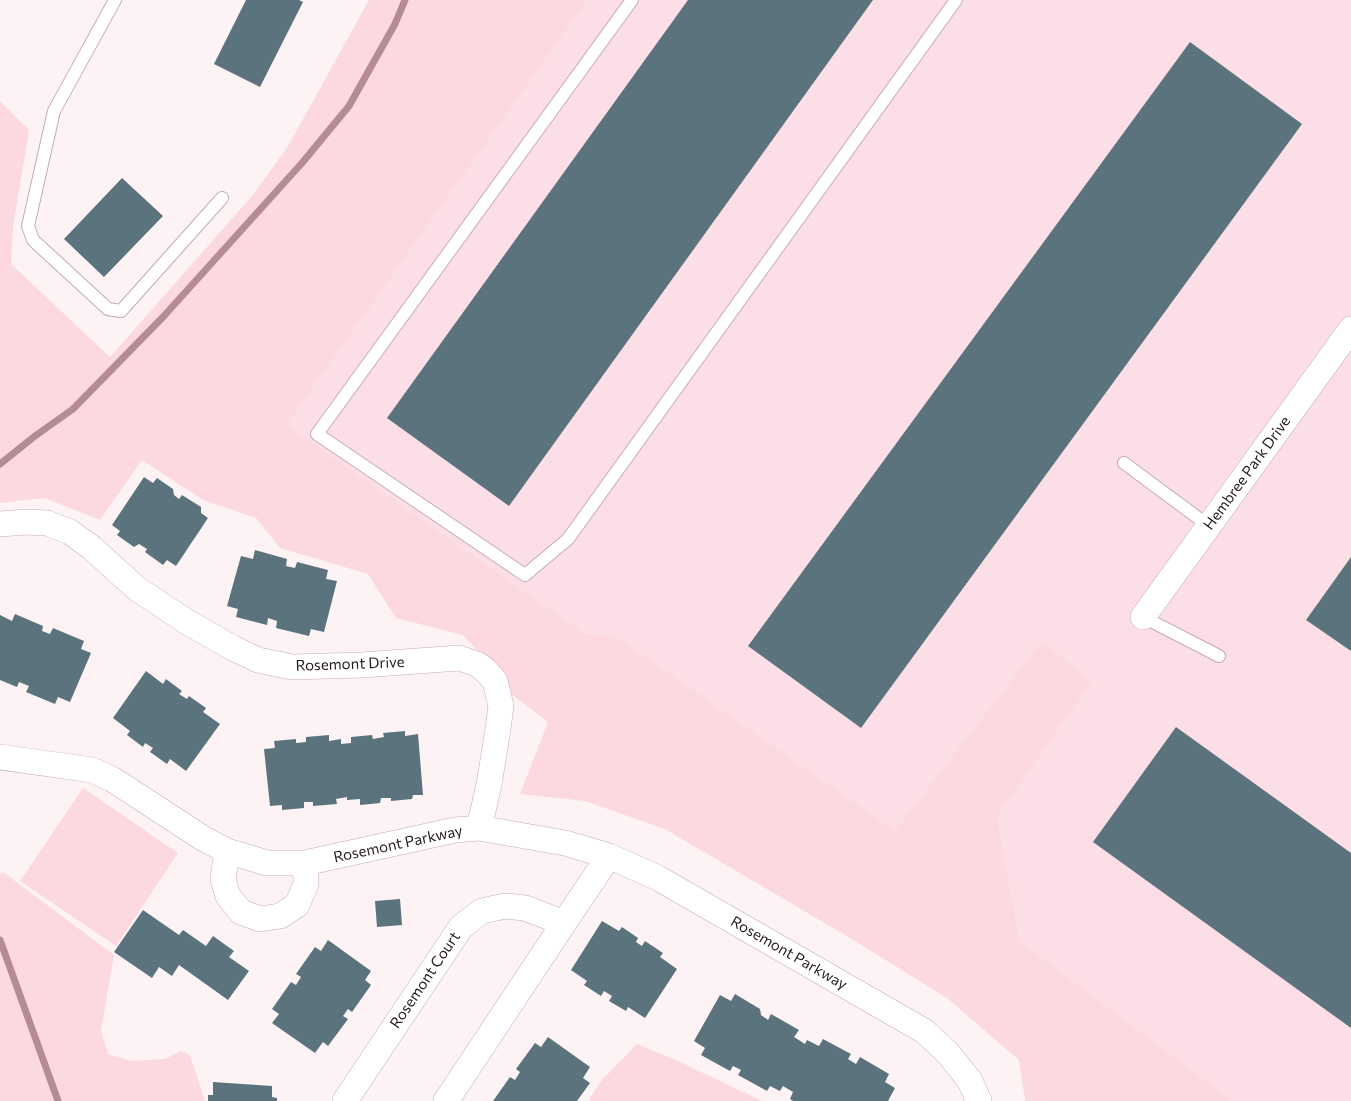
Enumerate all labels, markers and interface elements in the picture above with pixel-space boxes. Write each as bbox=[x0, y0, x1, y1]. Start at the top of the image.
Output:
street label: Hembree Park Drive bbox=[1200, 413, 1294, 533]
street label: Rosemont Drive bbox=[295, 653, 405, 675]
street label: Rosemont Parkway bbox=[332, 822, 464, 866]
street label: Rosemont Parkway bbox=[728, 912, 850, 994]
street label: Rosemont Court bbox=[386, 928, 464, 1032]

